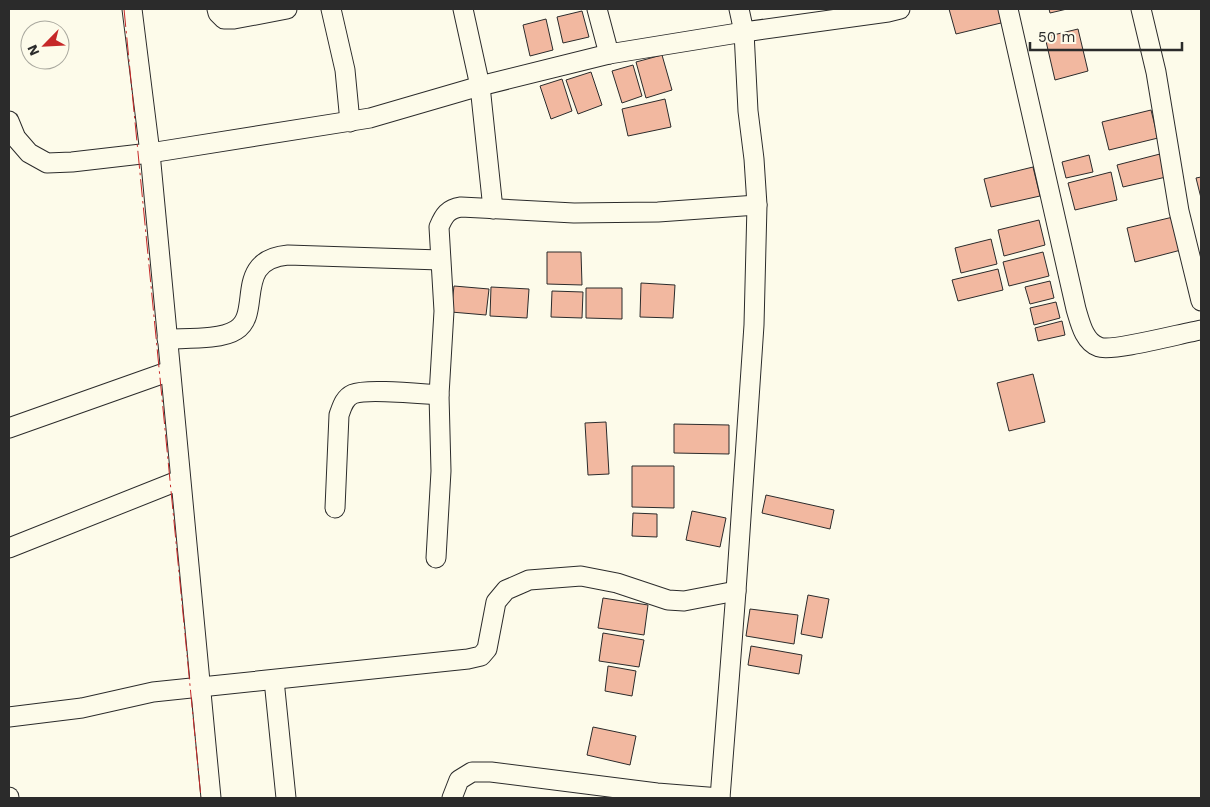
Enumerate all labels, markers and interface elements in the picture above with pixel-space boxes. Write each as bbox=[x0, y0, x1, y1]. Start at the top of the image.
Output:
north arrow bbox=[20, 20, 70, 70]
scale bar bbox=[1030, 20, 1182, 52]
text: 50 m bbox=[1038, 28, 1075, 46]
text: N bbox=[24, 42, 43, 58]

